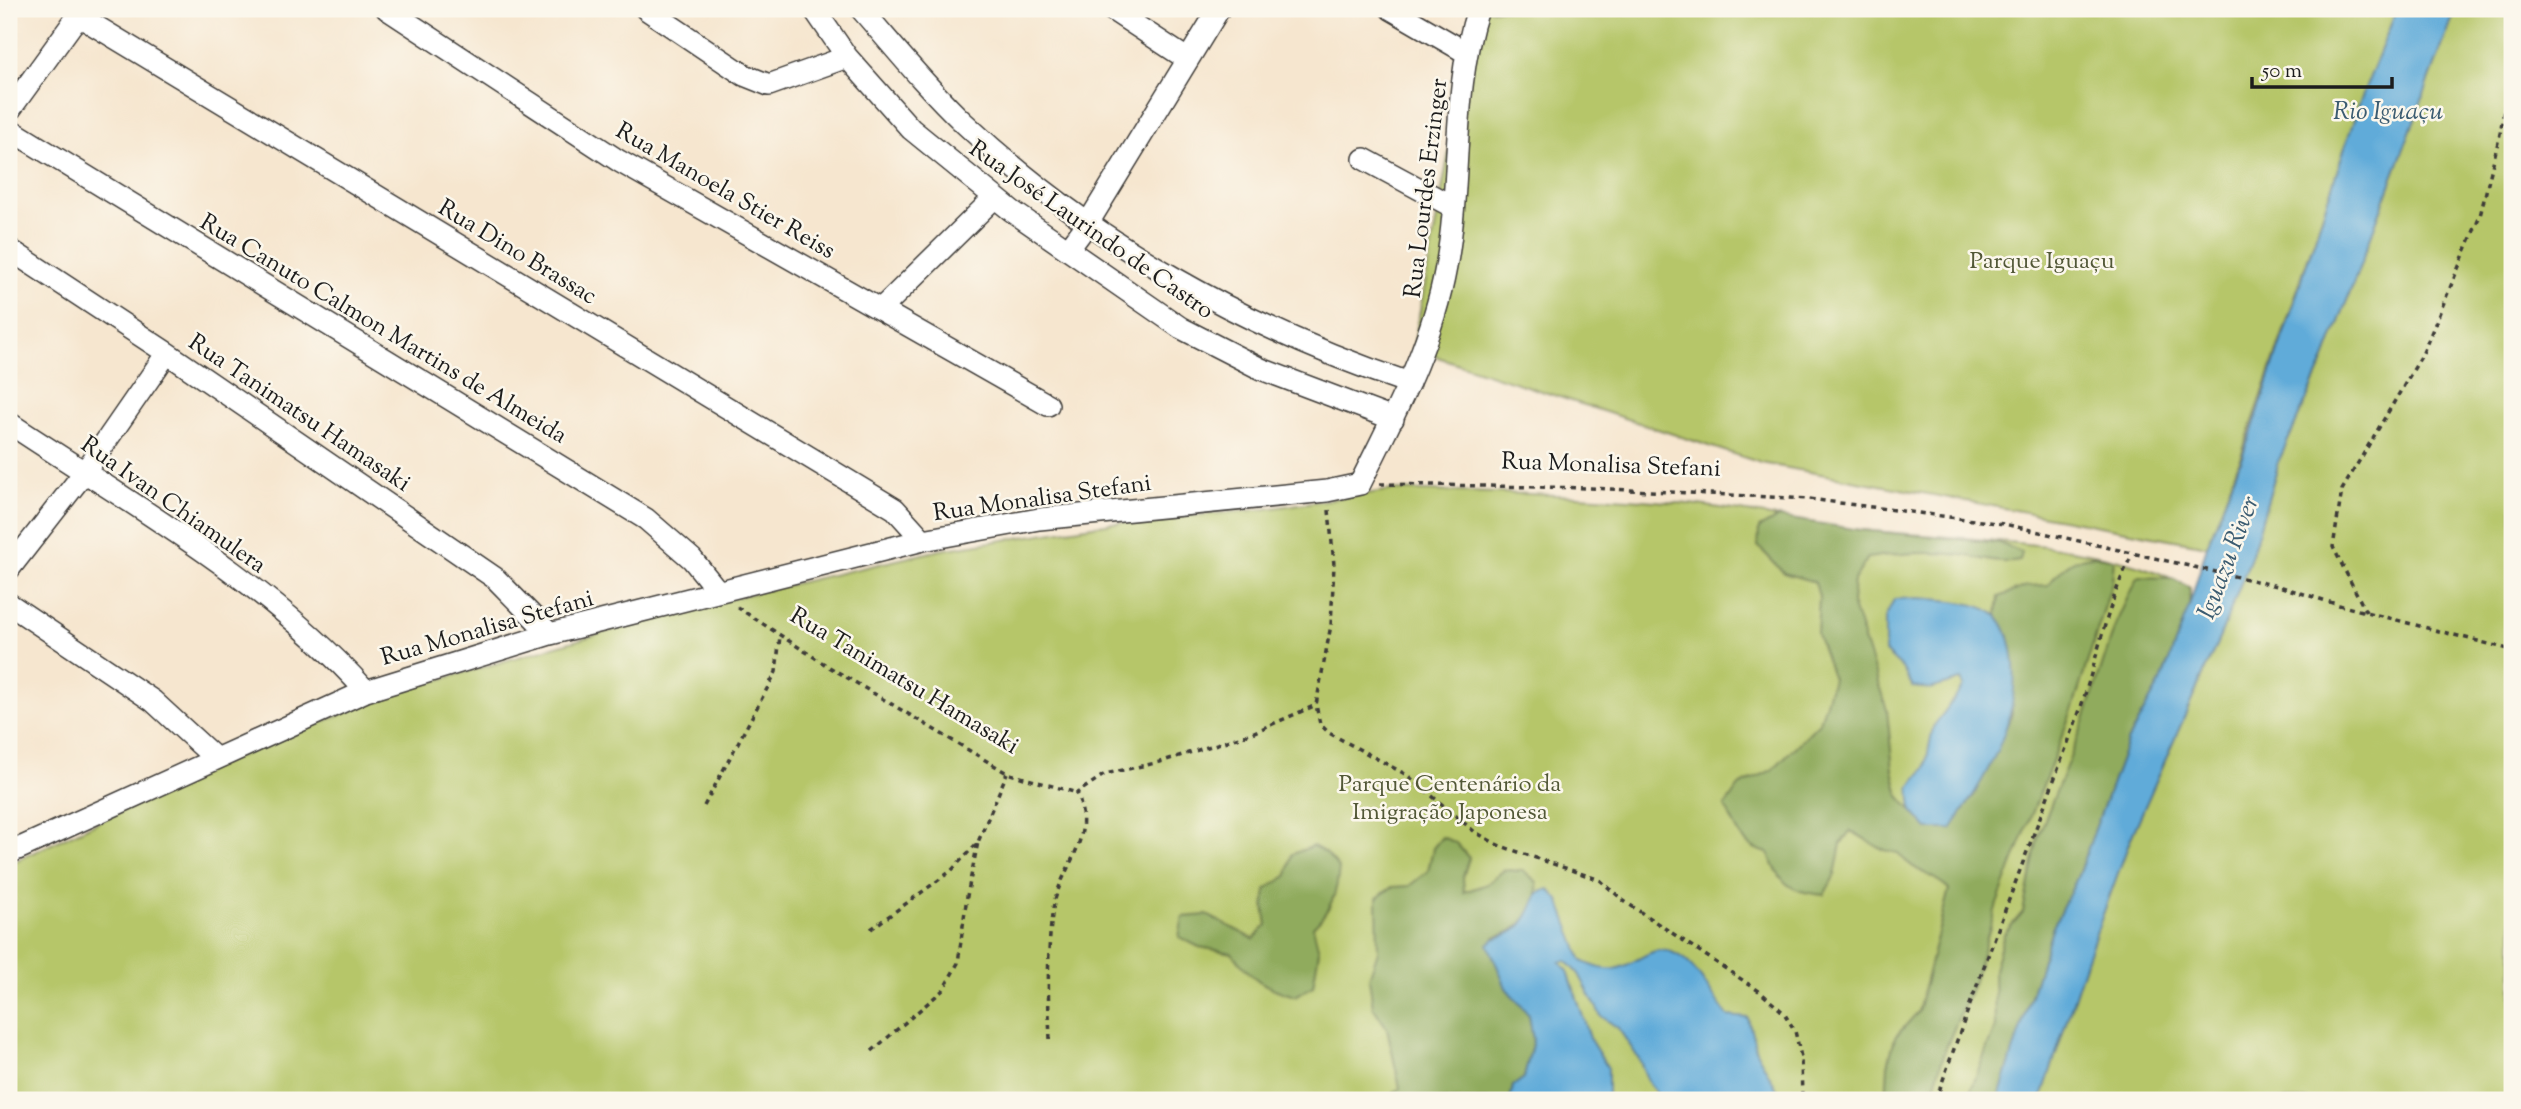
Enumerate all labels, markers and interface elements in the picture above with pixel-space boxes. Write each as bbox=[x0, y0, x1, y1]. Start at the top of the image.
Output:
scale bar bbox=[2252, 46, 2392, 90]
text: 50 m bbox=[2261, 57, 2302, 87]
street label: Rua Lourdes Erzinger bbox=[1397, 76, 1457, 300]
water label: Rio Iguaçu bbox=[2333, 94, 2443, 131]
street label: Rua Manoela Stier Reiss bbox=[609, 115, 841, 269]
street label: Rua José Laurindo de Castro bbox=[961, 133, 1220, 328]
street label: Rua Dino Brassac bbox=[431, 192, 603, 314]
street label: Rua Canuto Calmon Martins de Almeida bbox=[193, 206, 573, 453]
park label: Parque Iguaçu bbox=[1969, 245, 2115, 279]
street label: Rua Tanimatsu Hamasaki bbox=[181, 326, 417, 501]
street label: Rua Ivan Chiamulera bbox=[73, 429, 273, 583]
street label: Rua Monalisa Stefani bbox=[1501, 445, 1722, 487]
street label: Rua Monalisa Stefani bbox=[931, 467, 1154, 531]
water label: Iguazu River bbox=[2189, 491, 2270, 625]
street label: Rua Monalisa Stefani bbox=[377, 582, 598, 676]
street label: Rua Tanimatsu Hamasaki bbox=[783, 600, 1025, 764]
park label: Parque Centenário da Imigração Japonesa bbox=[1339, 768, 1561, 830]

